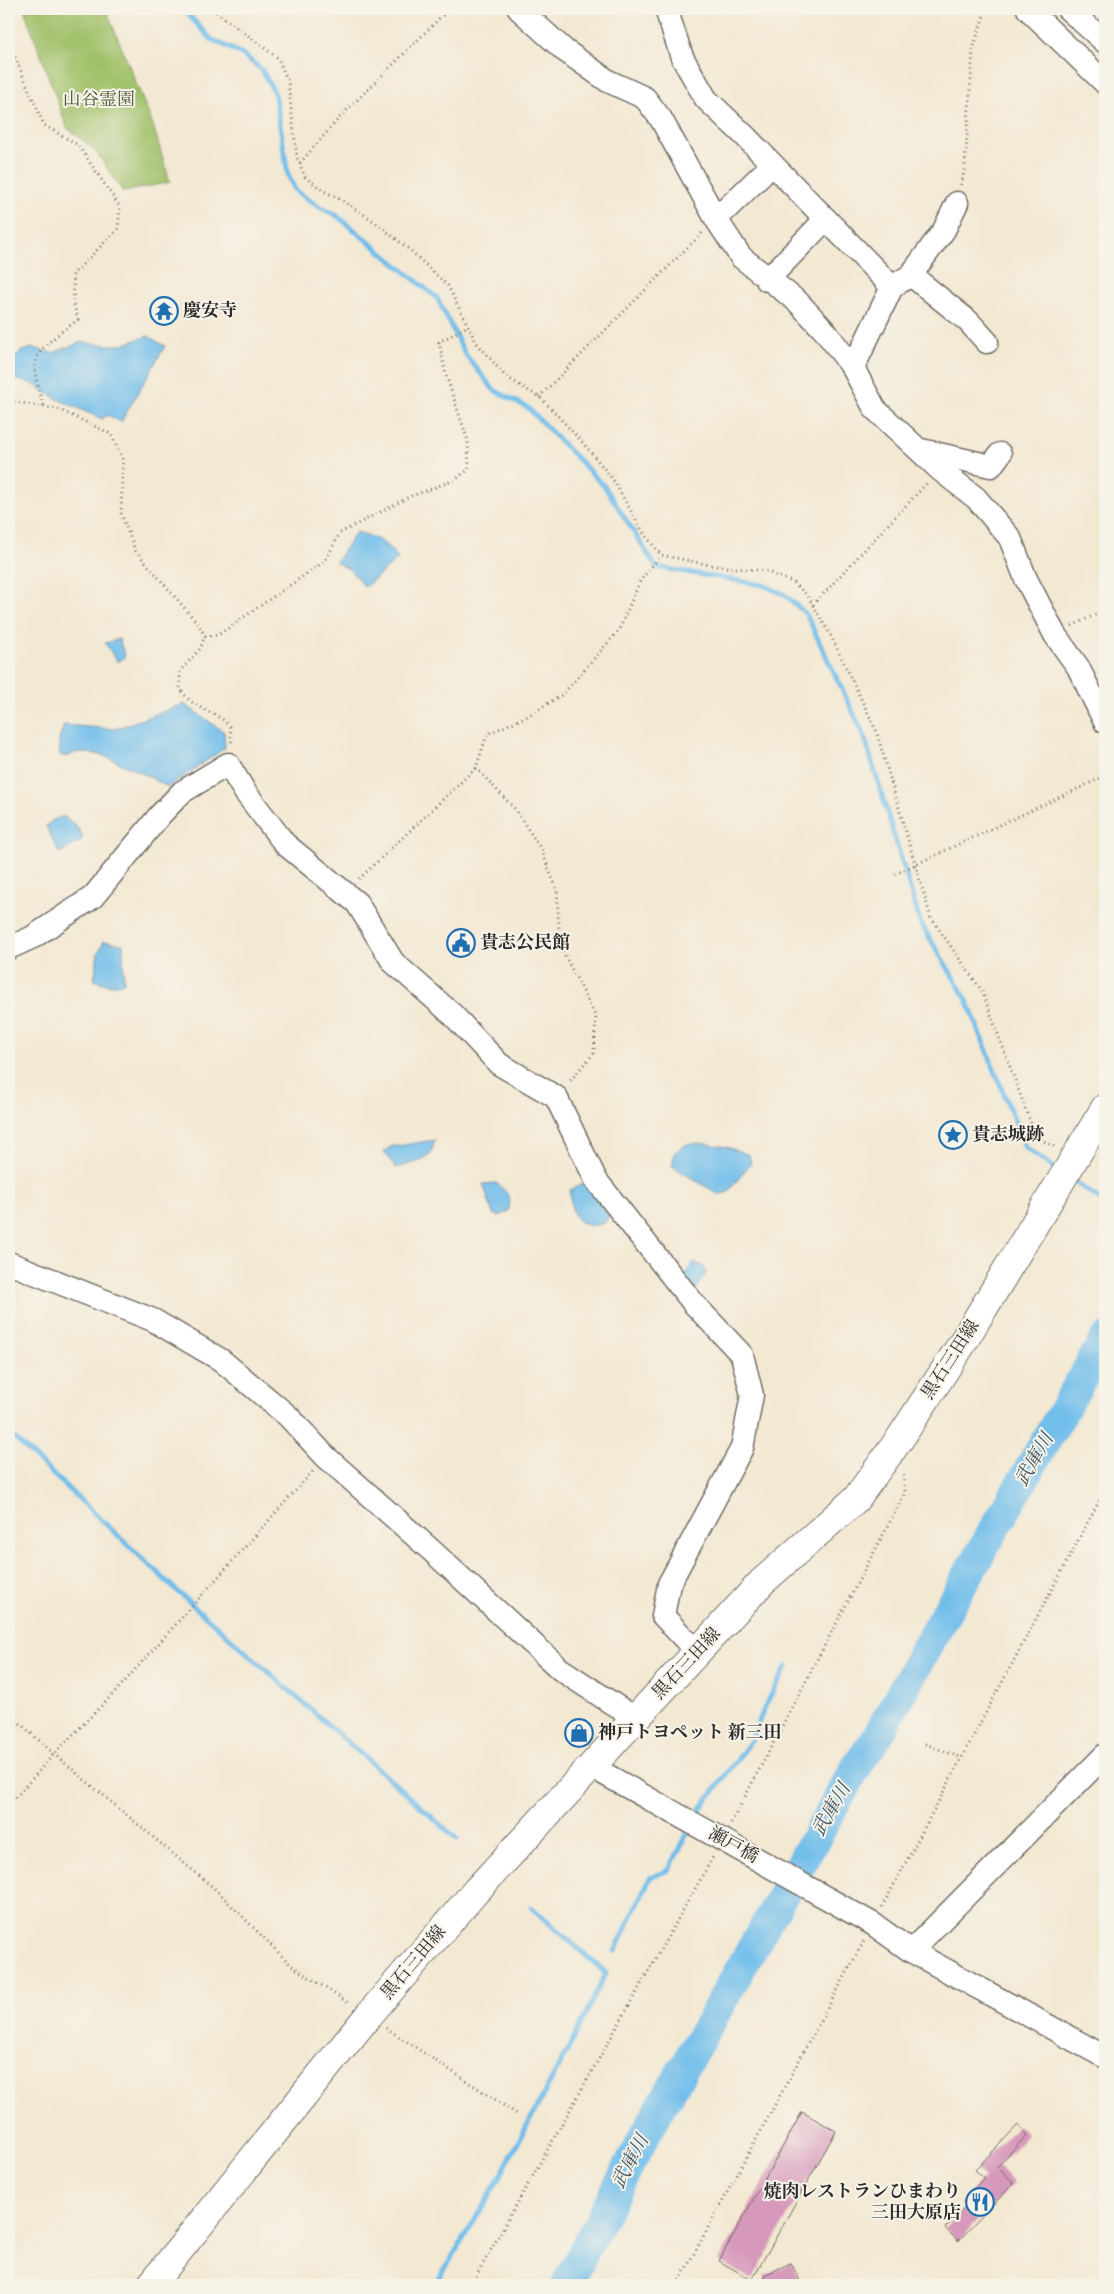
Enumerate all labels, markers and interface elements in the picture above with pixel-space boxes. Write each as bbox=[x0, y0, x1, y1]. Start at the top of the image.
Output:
park label: 山谷霊園 bbox=[63, 88, 135, 113]
temple icon: 慶安寺 bbox=[149, 296, 179, 326]
place label: 慶安寺 bbox=[183, 299, 237, 324]
public building icon: 貴志公民館 bbox=[446, 928, 476, 958]
place label: 貴志公民館 bbox=[480, 931, 570, 956]
place icon: 貴志城跡 bbox=[938, 1120, 968, 1150]
place label: 貴志城跡 bbox=[972, 1123, 1044, 1148]
street label: 黒石三田線 bbox=[916, 1315, 986, 1405]
water label: 武庫川 bbox=[1009, 1427, 1062, 1491]
street label: 黒石三田線 bbox=[647, 1623, 727, 1705]
shop icon: 神戸トヨペット 新三田 bbox=[564, 1718, 594, 1748]
place label: 神戸トヨペット 新三田 bbox=[598, 1721, 782, 1746]
water label: 武庫川 bbox=[806, 1777, 859, 1841]
street label: 瀬戸橋 bbox=[703, 1822, 763, 1870]
street label: 黒石三田線 bbox=[375, 1920, 453, 2006]
water label: 武庫川 bbox=[606, 2129, 657, 2193]
place label: 焼肉レストランひまわり 三田大原店 bbox=[764, 2180, 961, 2226]
restaurant icon: 焼肉レストランひまわり 三田大原店 bbox=[965, 2187, 995, 2217]

